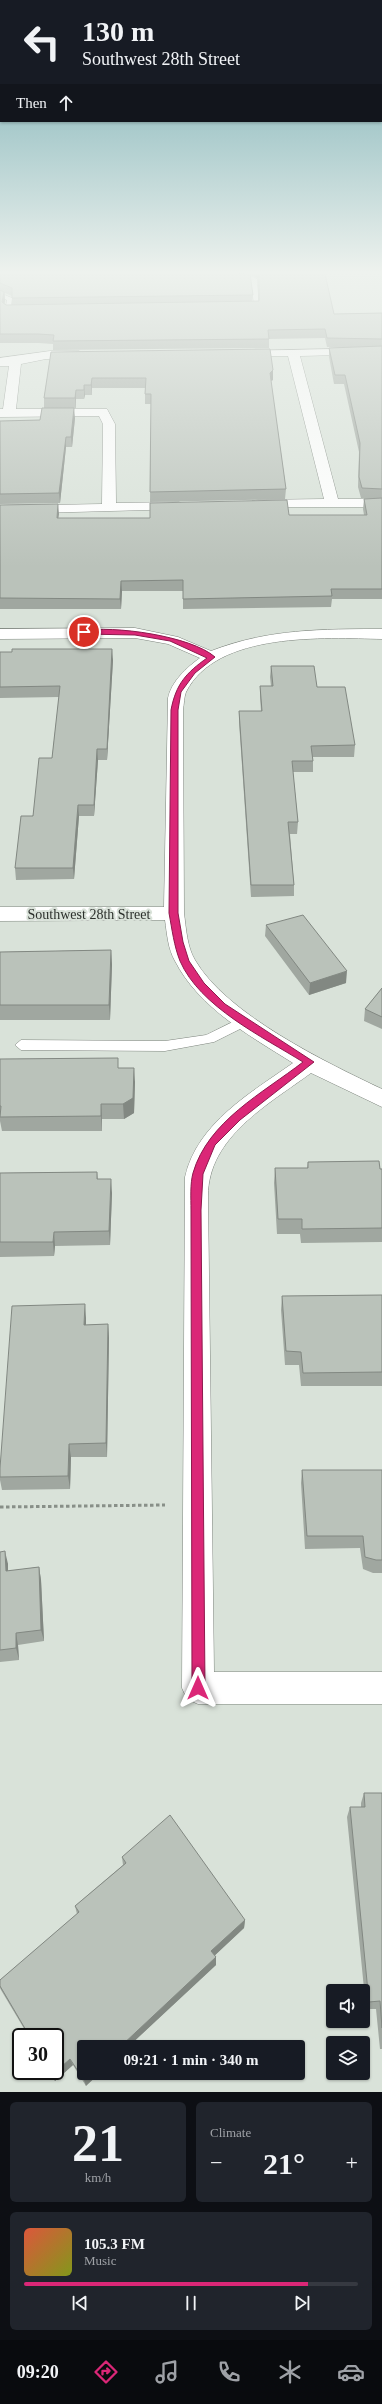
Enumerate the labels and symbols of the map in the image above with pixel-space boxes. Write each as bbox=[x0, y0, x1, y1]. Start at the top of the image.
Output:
pin bbox=[67, 615, 101, 649]
street label: Southwest 28th Street bbox=[28, 907, 151, 922]
position arrow bbox=[177, 1667, 219, 1709]
speed limit sign: 30 bbox=[12, 2028, 64, 2080]

